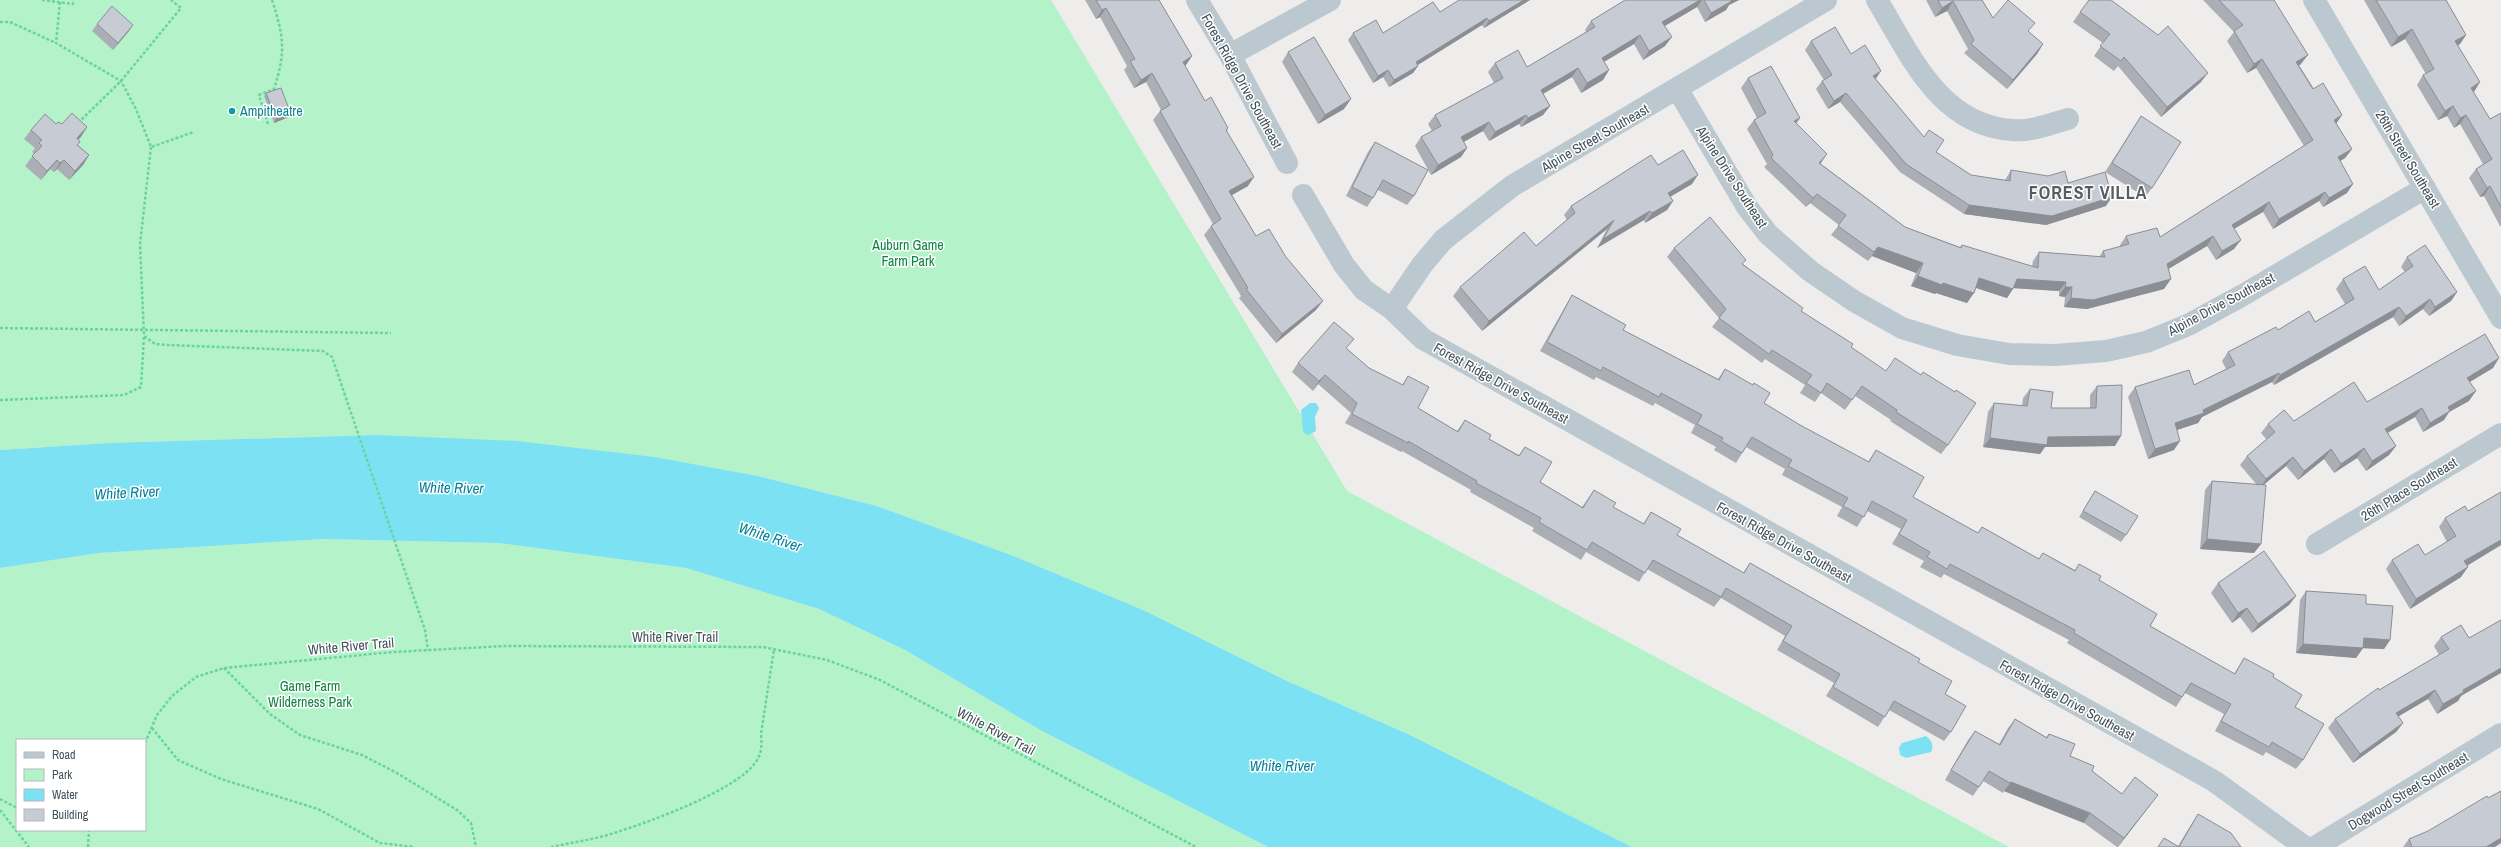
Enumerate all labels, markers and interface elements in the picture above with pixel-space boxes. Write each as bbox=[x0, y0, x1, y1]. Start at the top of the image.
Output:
street label: Forest Ridge Drive Southeast bbox=[1197, 10, 1287, 152]
street label: Alpine Street Southeast bbox=[1537, 100, 1652, 177]
place label: Ampitheatre bbox=[239, 102, 303, 120]
marker: Ampitheatre bbox=[227, 106, 237, 116]
street label: 26th Street Southeast bbox=[2372, 107, 2444, 211]
street label: Alpine Drive Southeast bbox=[1692, 122, 1772, 231]
district label: FOREST VILLA bbox=[2029, 180, 2147, 205]
park label: Auburn Game Farm Park bbox=[871, 236, 944, 270]
street label: Alpine Drive Southeast bbox=[2164, 268, 2277, 340]
street label: Forest Ridge Drive Southeast bbox=[1430, 338, 1572, 428]
street label: 26th Place Southeast bbox=[2358, 453, 2460, 525]
water label: White River bbox=[418, 476, 485, 499]
water label: White River bbox=[94, 480, 161, 505]
street label: Forest Ridge Drive Southeast bbox=[1713, 497, 1855, 587]
water label: White River bbox=[736, 517, 805, 557]
street label: White River Trail bbox=[632, 628, 718, 646]
street label: White River Trail bbox=[307, 633, 395, 659]
street label: Forest Ridge Drive Southeast bbox=[1996, 655, 2138, 745]
park label: Game Farm Wilderness Park bbox=[268, 677, 352, 711]
street label: White River Trail bbox=[954, 703, 1038, 759]
legend bbox=[16, 739, 146, 831]
text: Road bbox=[52, 747, 76, 763]
street label: Dogwood Street Southeast bbox=[2345, 748, 2471, 834]
water label: White River bbox=[1250, 755, 1315, 776]
text: Park bbox=[52, 767, 72, 783]
text: Water bbox=[52, 787, 79, 803]
text: Building bbox=[52, 807, 89, 823]

